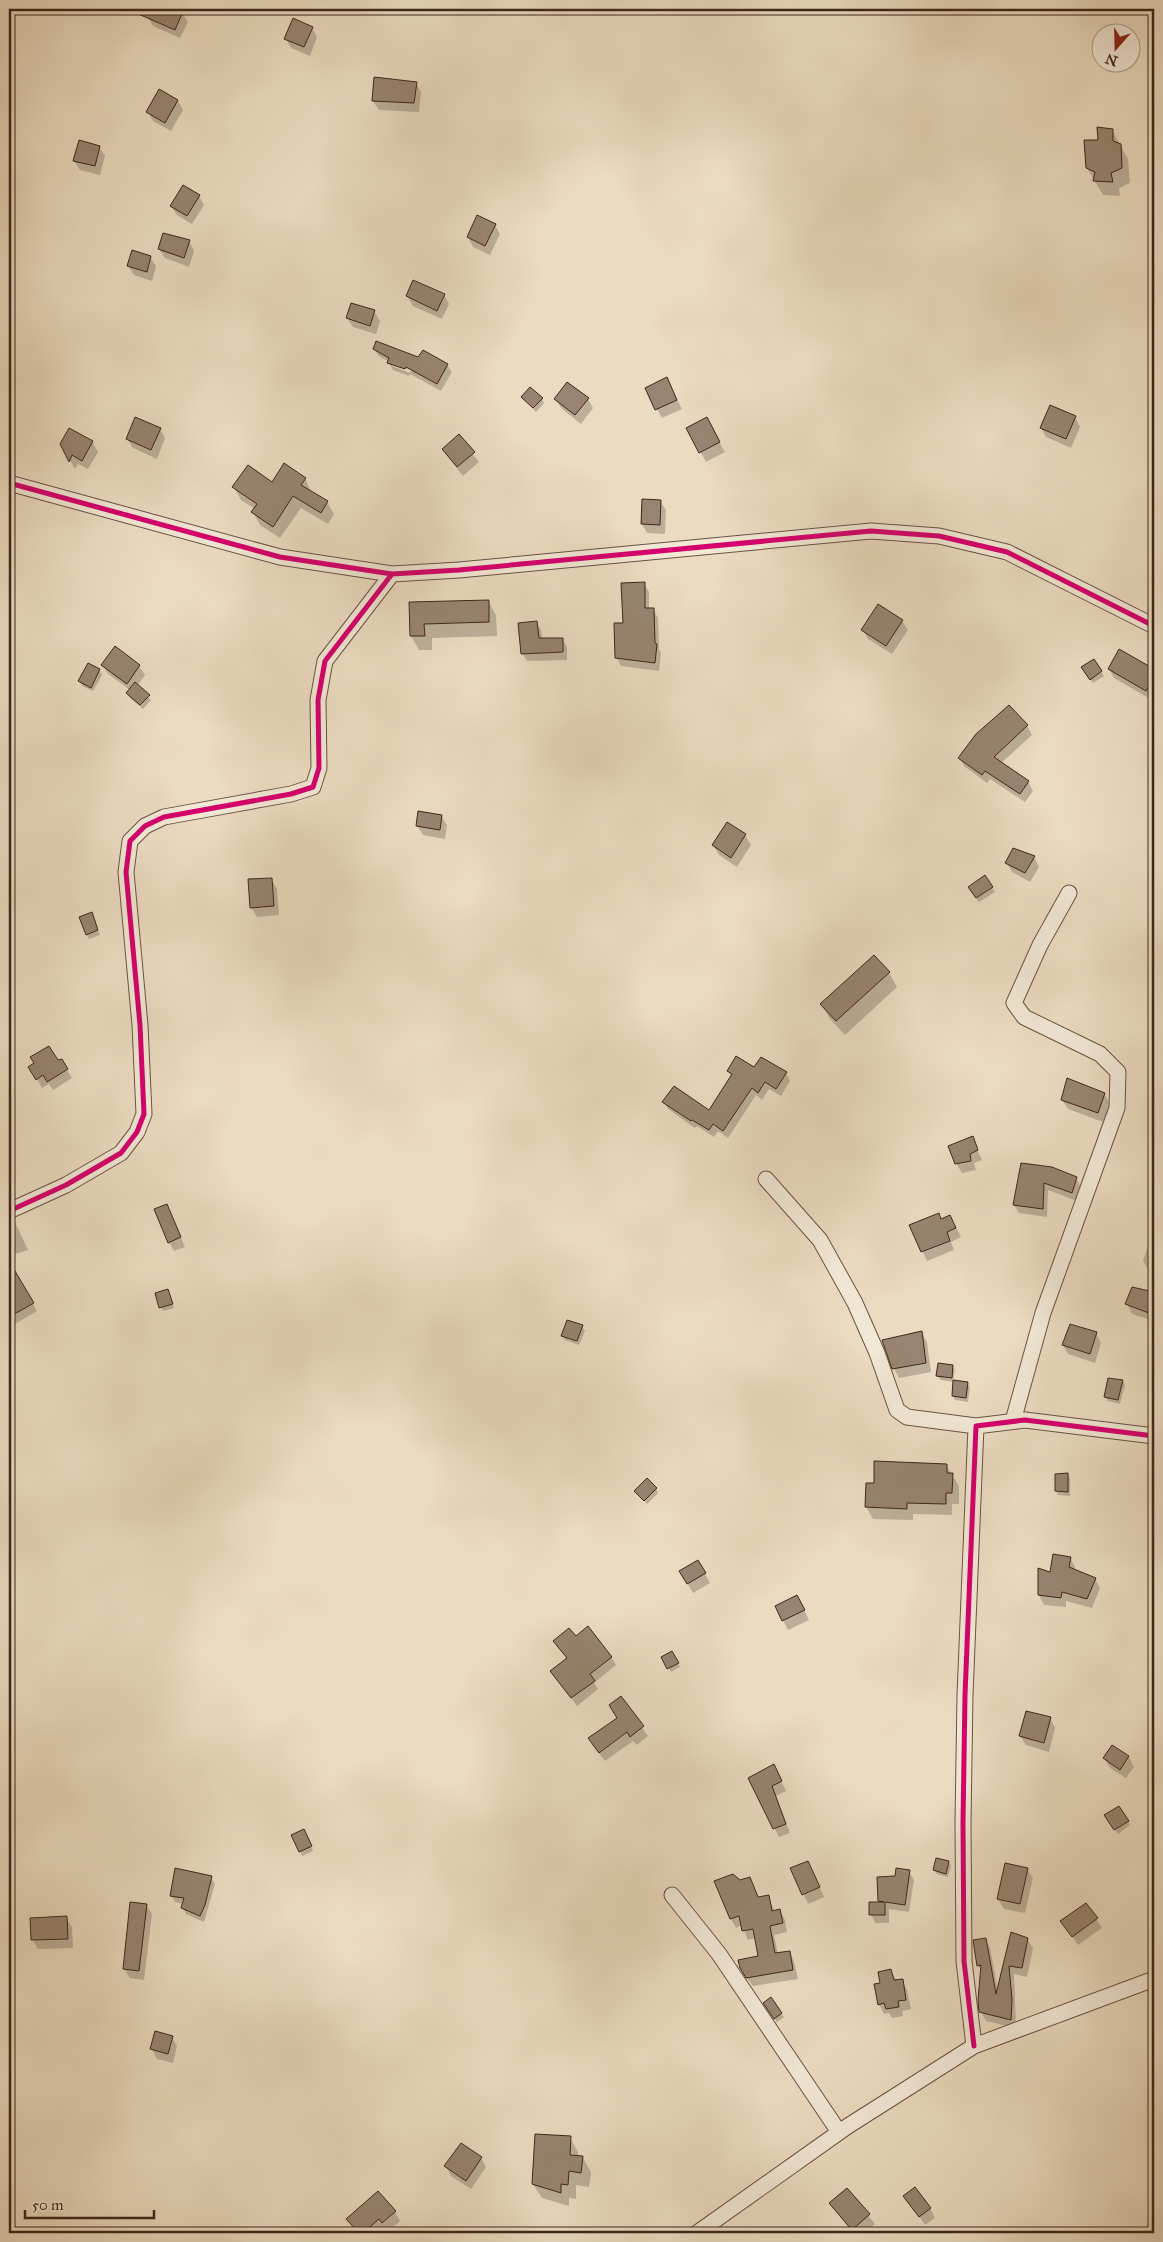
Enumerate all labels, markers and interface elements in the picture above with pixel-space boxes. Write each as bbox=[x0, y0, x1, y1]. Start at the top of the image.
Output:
north arrow bbox=[1090, 22, 1140, 72]
text: N bbox=[1103, 50, 1120, 70]
scale bar bbox=[25, 2187, 154, 2219]
text: 50 m bbox=[32, 2196, 64, 2214]

